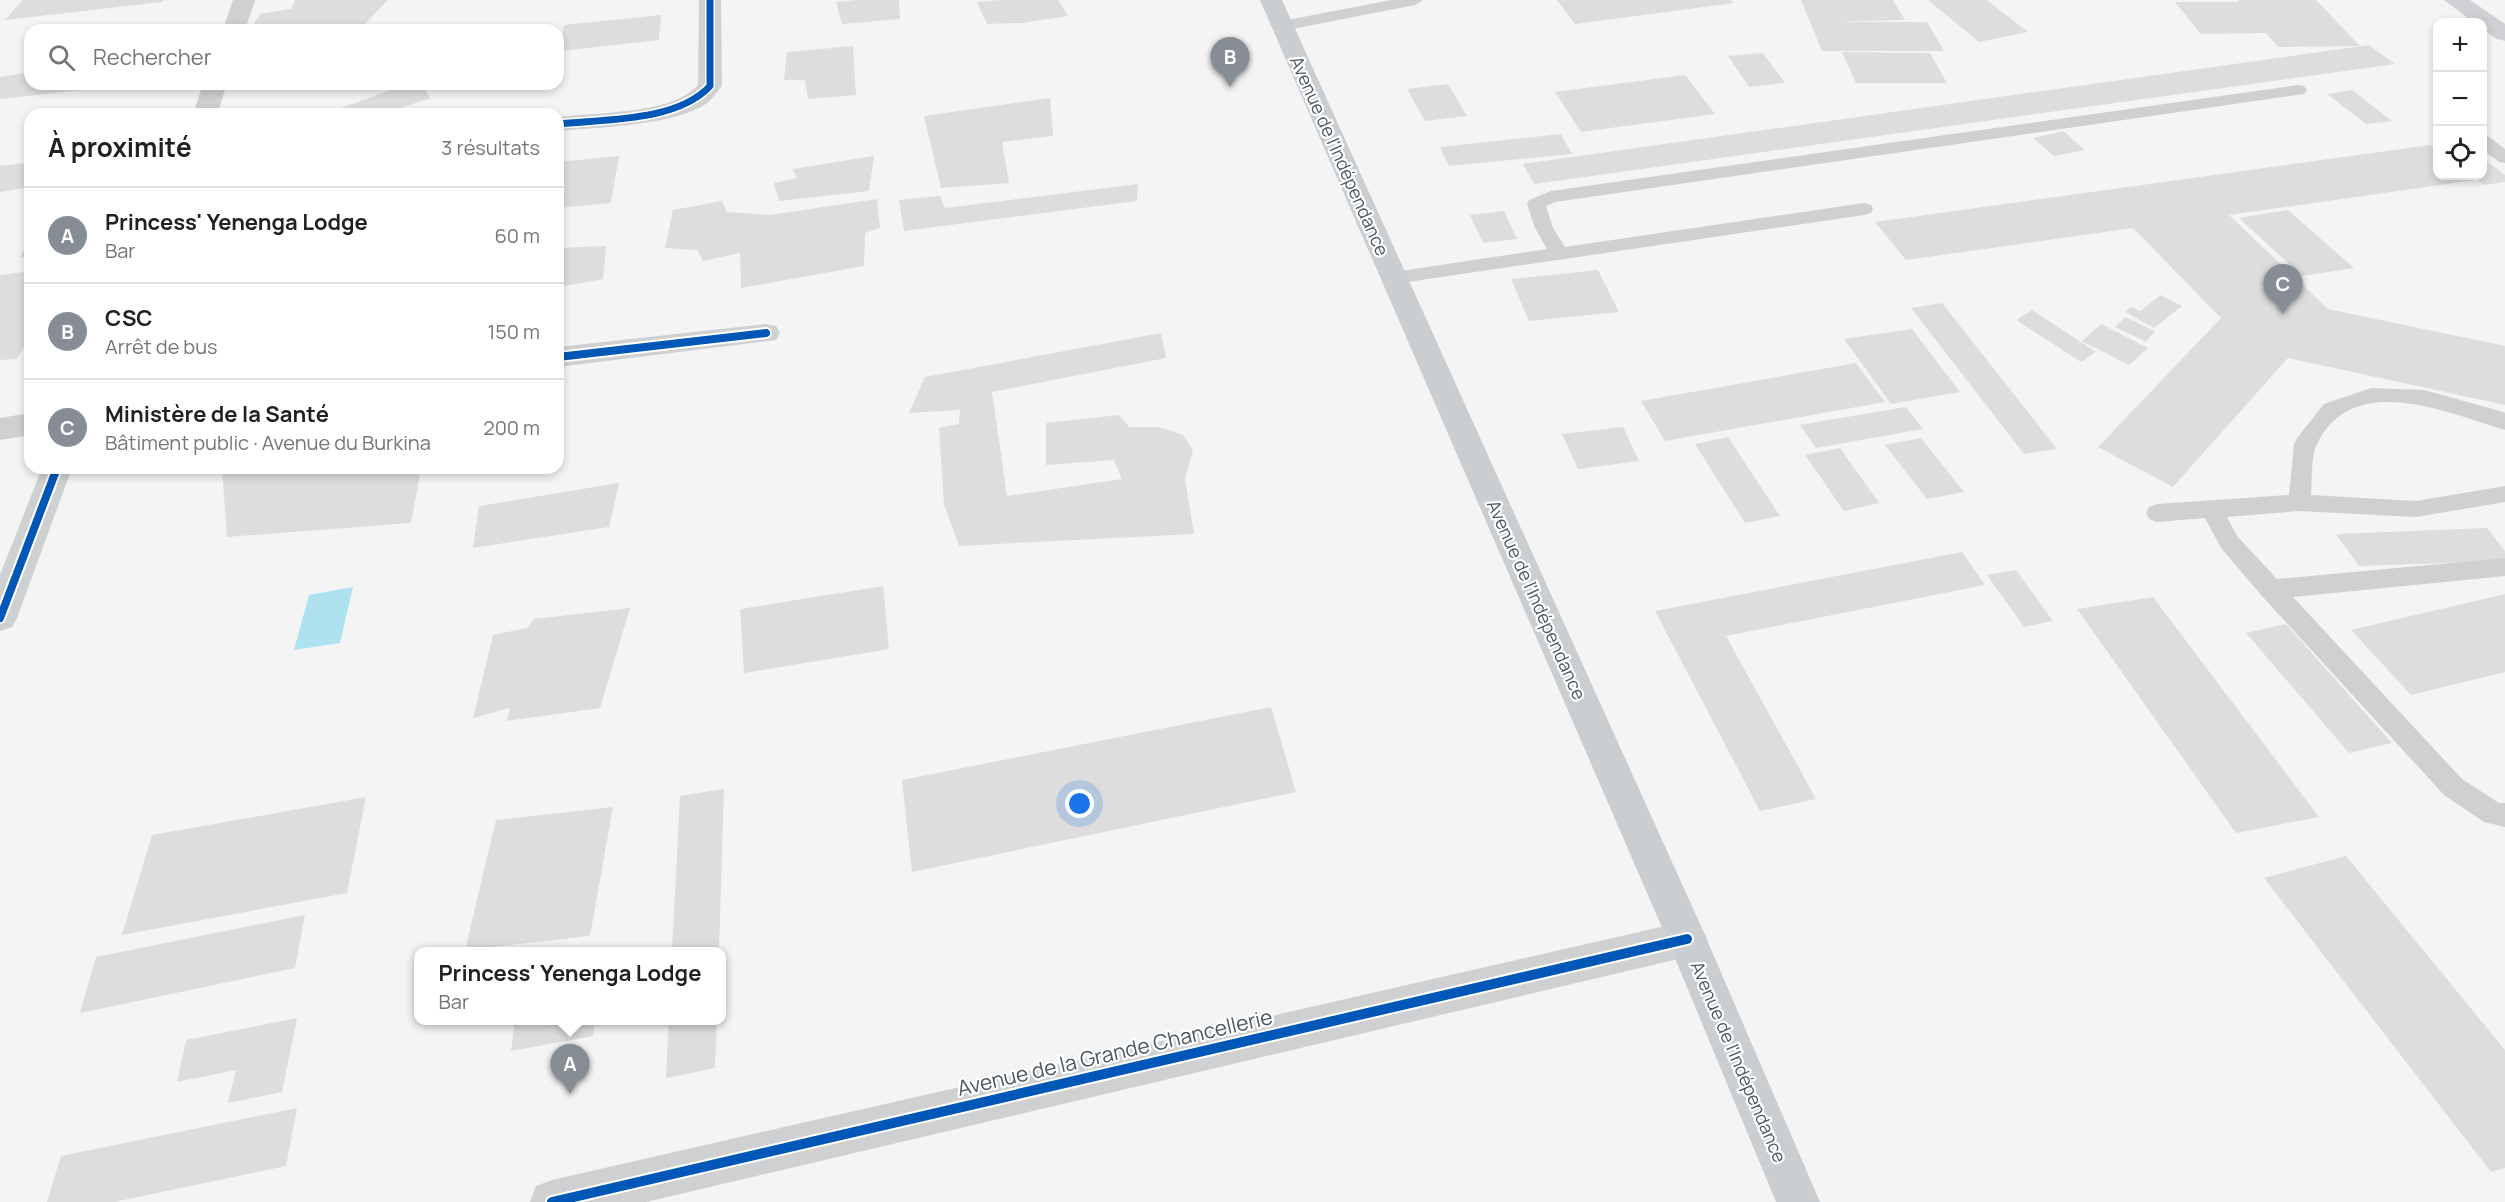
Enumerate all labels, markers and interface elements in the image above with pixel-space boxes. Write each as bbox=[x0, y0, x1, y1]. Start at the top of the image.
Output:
map controls bbox=[2433, 18, 2487, 180]
button: + bbox=[2433, 18, 2487, 72]
search box bbox=[24, 24, 564, 90]
pin: B bbox=[1210, 38, 1250, 87]
icon: search bbox=[45, 41, 78, 74]
text: Rechercher bbox=[93, 42, 212, 72]
street label: Avenue de l'Indépendance bbox=[1285, 52, 1395, 259]
button: − bbox=[2433, 72, 2487, 126]
button: locate bbox=[2433, 126, 2487, 180]
text: À proximité bbox=[48, 129, 192, 165]
text: 3 résultats bbox=[441, 134, 540, 161]
text: Princess' Yenenga Lodge bbox=[105, 207, 368, 237]
text: A bbox=[61, 222, 74, 249]
text: 60 m bbox=[494, 222, 540, 249]
text: Bar bbox=[105, 237, 136, 264]
pin: C bbox=[2264, 264, 2302, 314]
text: CSC bbox=[105, 303, 153, 333]
text: B bbox=[61, 318, 74, 345]
text: 150 m bbox=[487, 318, 540, 345]
text: Arrêt de bus bbox=[105, 333, 218, 360]
text: Ministère de la Santé bbox=[105, 399, 329, 429]
text: C bbox=[60, 414, 75, 441]
text: 200 m bbox=[483, 414, 540, 441]
text: Bâtiment public · Avenue du Burkina bbox=[105, 429, 431, 456]
street label: Avenue de l'Indépendance bbox=[1482, 496, 1592, 703]
your location bbox=[1065, 789, 1094, 818]
popup bbox=[414, 947, 726, 1025]
street label: Avenue de l'Indépendance bbox=[1686, 957, 1792, 1166]
text: Princess' Yenenga Lodge bbox=[439, 958, 701, 988]
text: Bar bbox=[439, 988, 469, 1015]
street label: Avenue de la Grande Chancellerie bbox=[954, 1002, 1275, 1102]
pin: A bbox=[550, 1044, 590, 1094]

